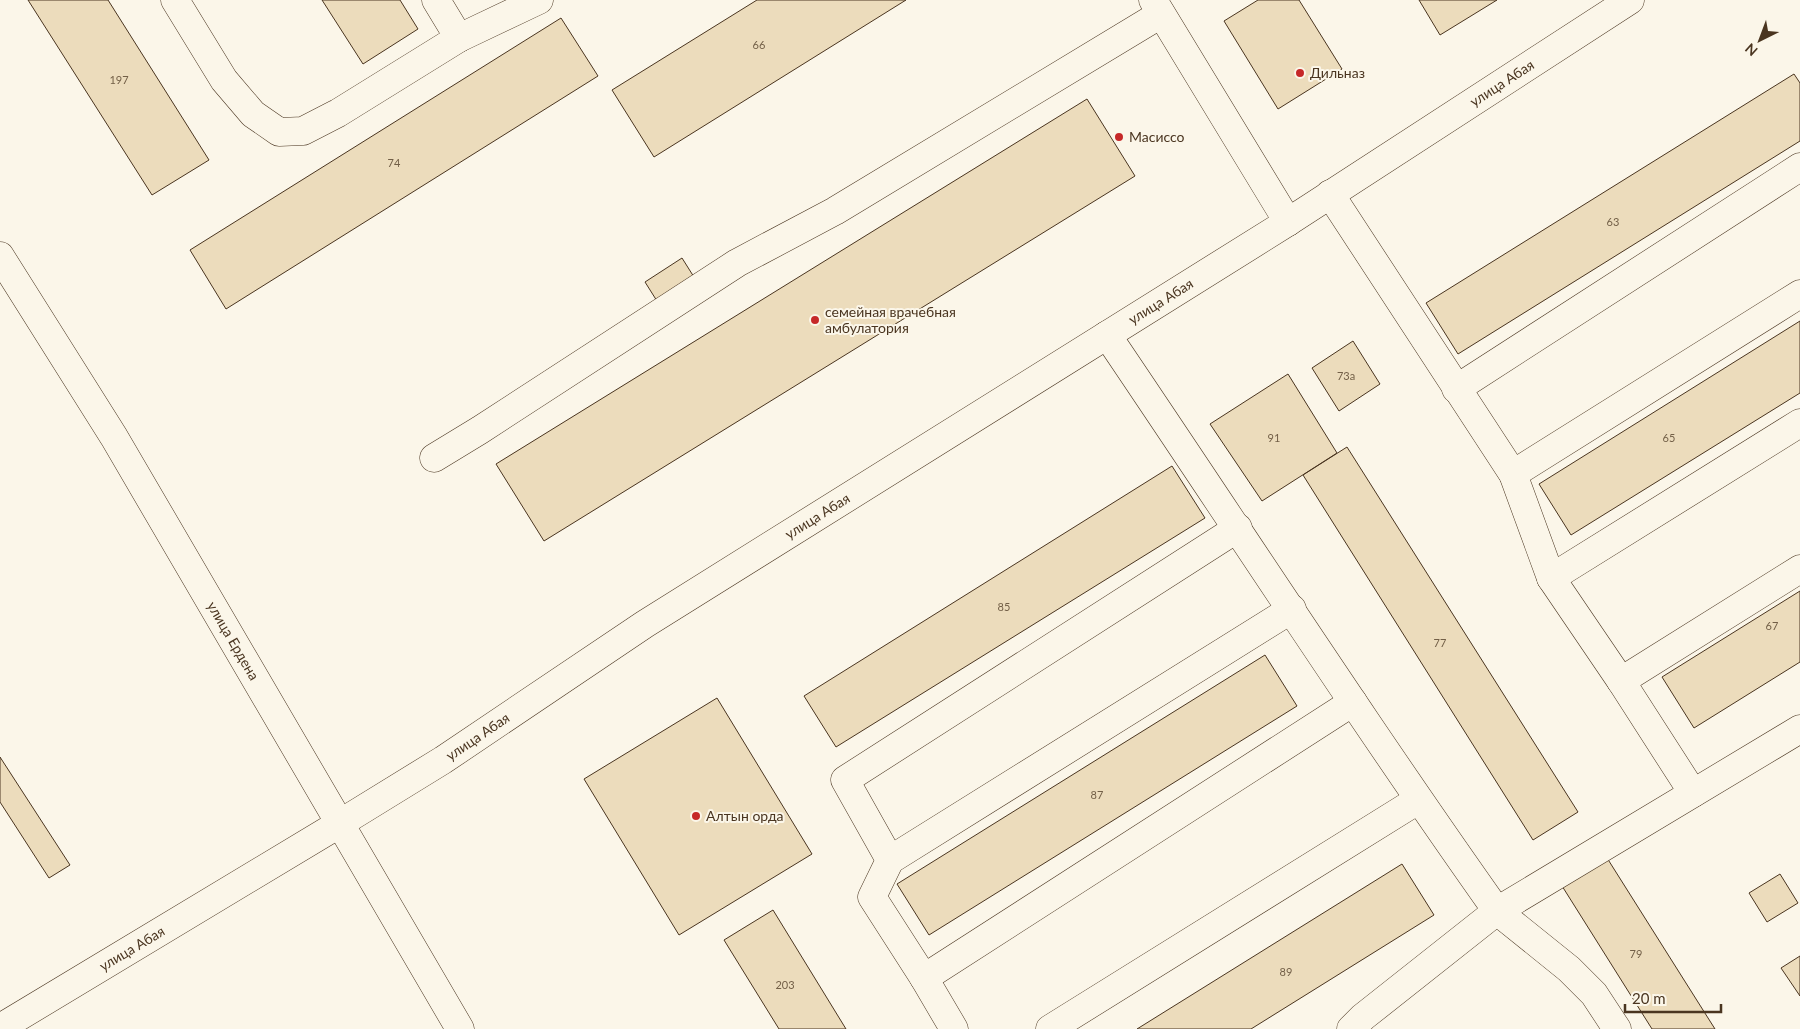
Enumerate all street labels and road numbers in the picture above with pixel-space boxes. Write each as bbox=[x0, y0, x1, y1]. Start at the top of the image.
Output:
street label: улица Абая bbox=[1466, 56, 1537, 110]
street label: улица Абая bbox=[1125, 274, 1196, 328]
street label: улица Абая bbox=[782, 489, 853, 542]
street label: улица Ердена bbox=[204, 598, 263, 683]
street label: улица Абая bbox=[442, 709, 513, 764]
street label: улица Абая bbox=[96, 922, 167, 974]

